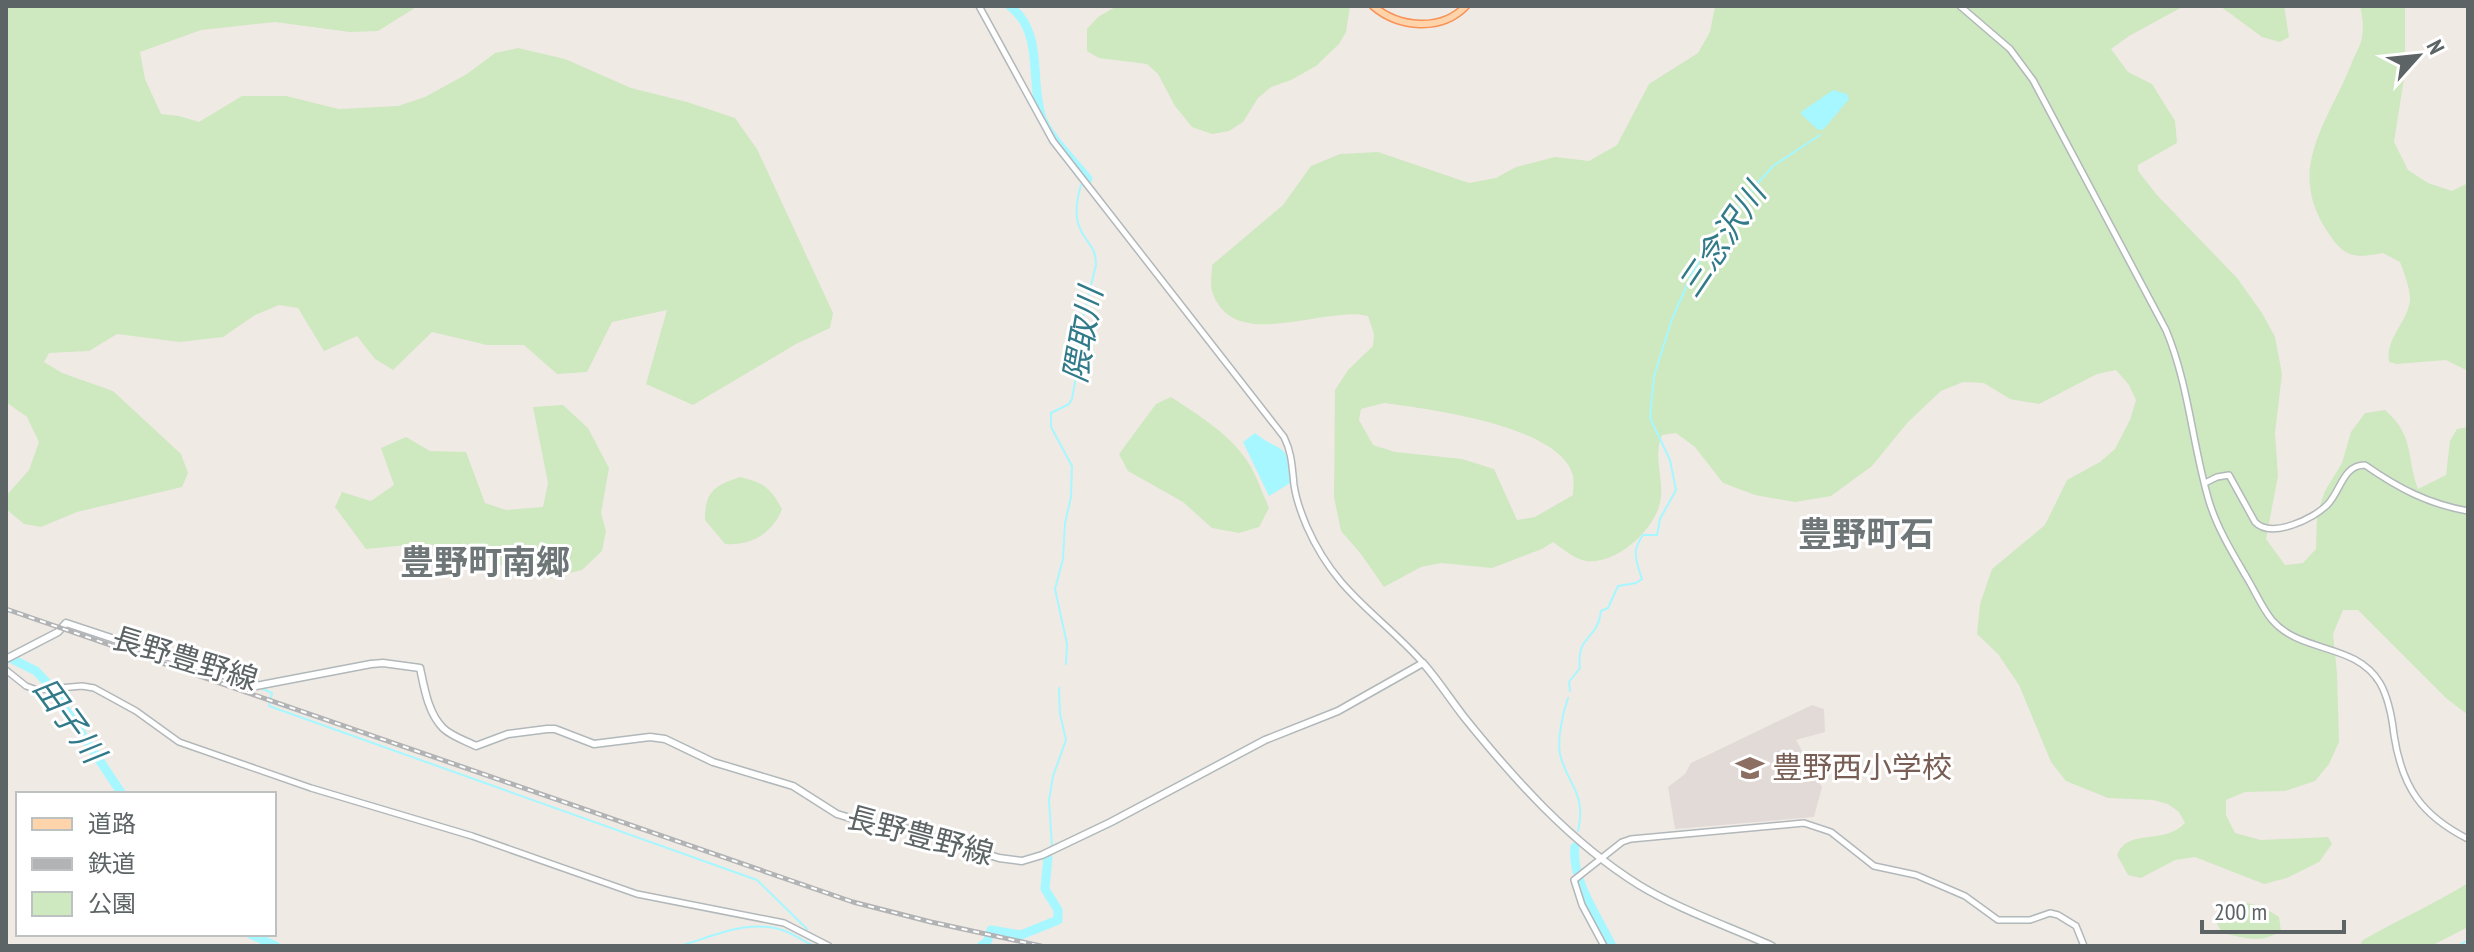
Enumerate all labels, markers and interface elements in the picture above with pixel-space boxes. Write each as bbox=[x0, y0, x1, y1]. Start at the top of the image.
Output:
north arrow bbox=[2378, 16, 2458, 96]
text: N bbox=[2421, 35, 2451, 59]
water label: 三念沢川 bbox=[1668, 172, 1776, 304]
water label: 隈取川 bbox=[1053, 281, 1112, 386]
district label: 豊野町石 bbox=[1798, 511, 1934, 555]
district label: 豊野町南郷 bbox=[400, 539, 570, 583]
street label: 長野豊野線 bbox=[108, 617, 263, 698]
water label: 田子川 bbox=[25, 668, 117, 773]
place label: 豊野西小学校 bbox=[1772, 747, 1952, 786]
school or university icon: 豊野西小学校 bbox=[1735, 753, 1765, 783]
legend bbox=[16, 792, 276, 936]
street label: 長野豊野線 bbox=[843, 796, 998, 873]
text: 道路 bbox=[88, 808, 136, 839]
text: 鉄道 bbox=[88, 848, 136, 879]
scale bar bbox=[2202, 884, 2344, 934]
text: 公園 bbox=[88, 888, 136, 919]
text: 200 m bbox=[2214, 896, 2267, 927]

